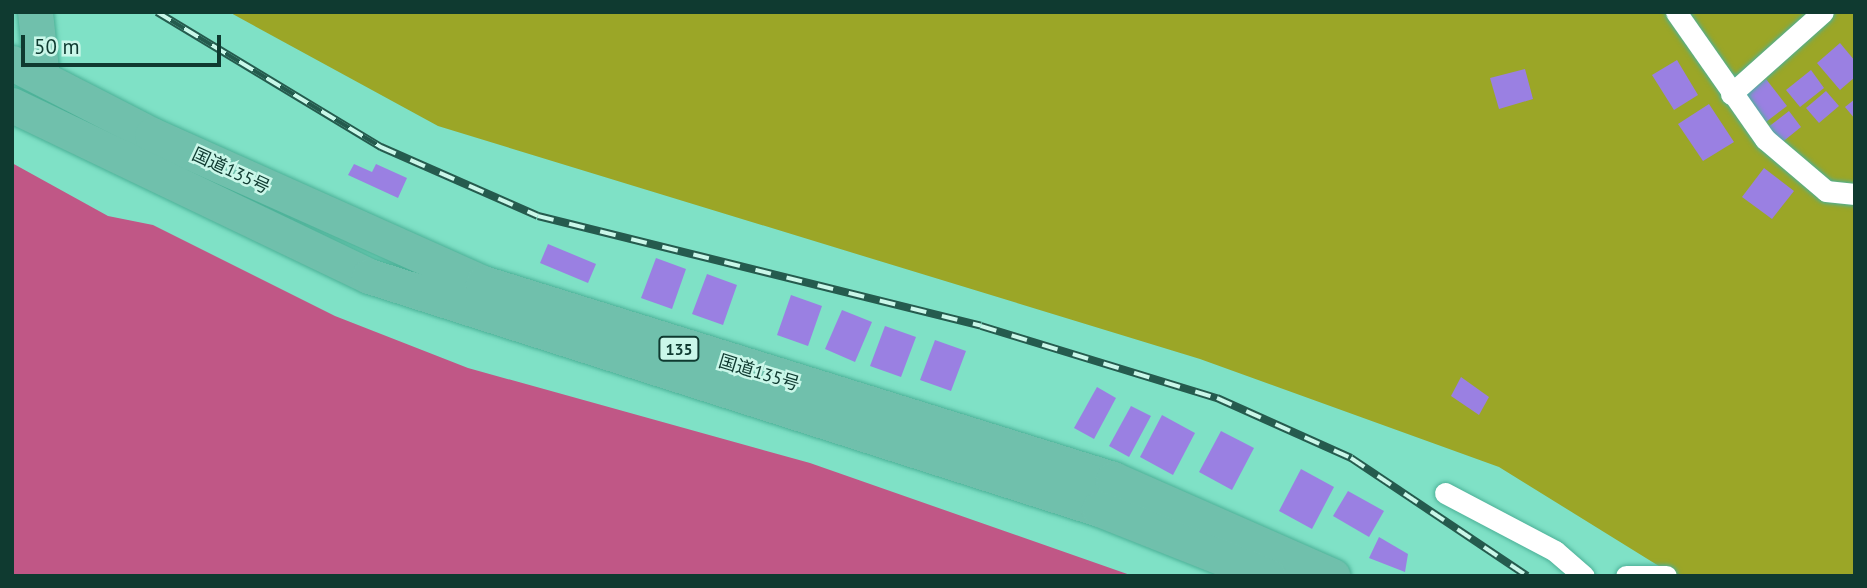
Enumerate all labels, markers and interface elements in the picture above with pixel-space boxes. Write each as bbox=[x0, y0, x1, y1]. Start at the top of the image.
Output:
scale bar bbox=[24, 21, 224, 65]
text: 50 m bbox=[34, 33, 80, 60]
street label: 国道135号 bbox=[189, 144, 273, 198]
road number: 135 bbox=[658, 336, 700, 362]
street label: 国道135号 bbox=[716, 350, 802, 396]

